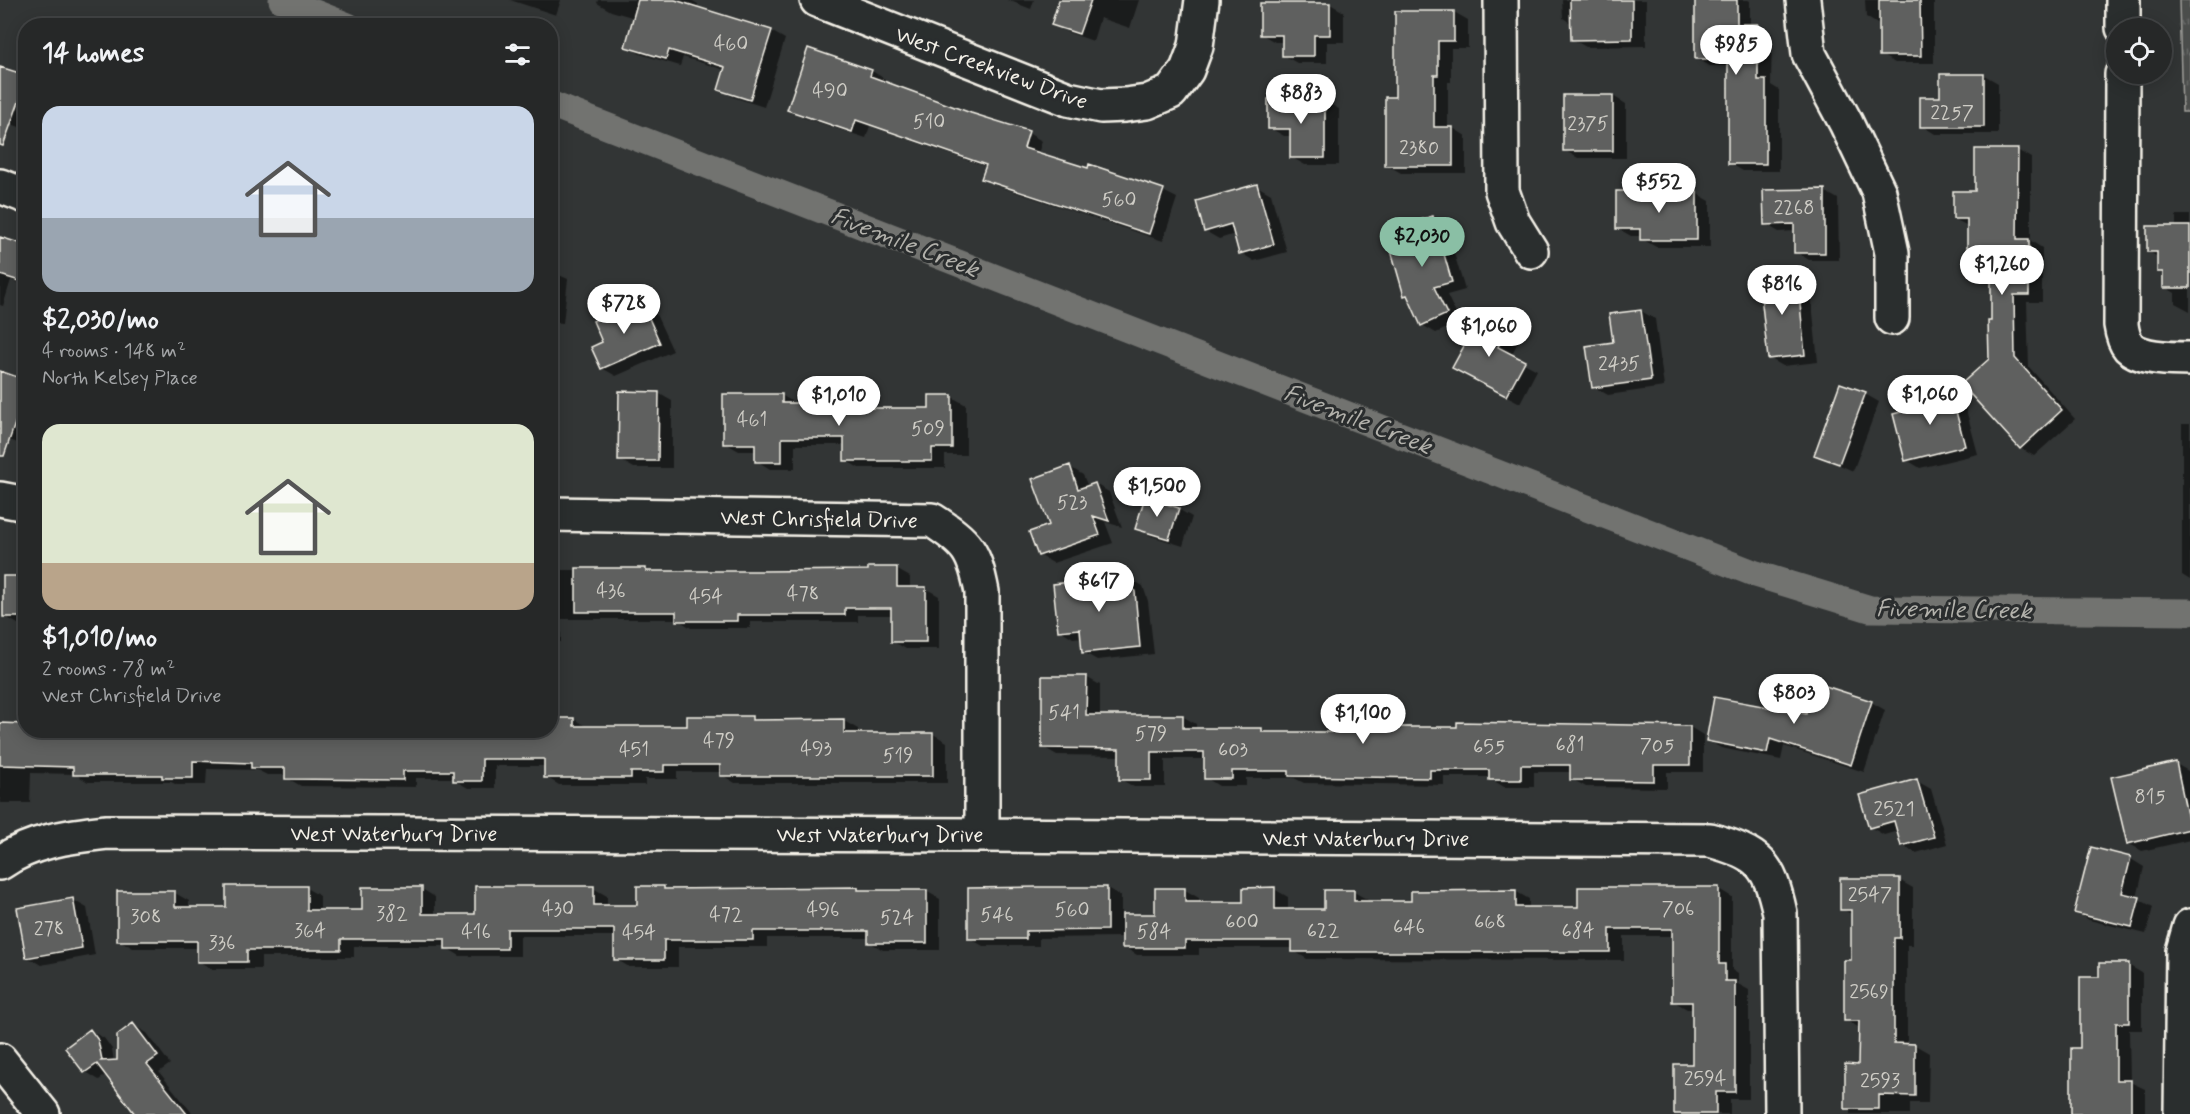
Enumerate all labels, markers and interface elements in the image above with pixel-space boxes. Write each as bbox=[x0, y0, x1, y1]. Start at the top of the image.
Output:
map controls bbox=[2106, 18, 2172, 84]
button: locate bbox=[2106, 18, 2172, 84]
street label: West Creekview Drive bbox=[891, 21, 1091, 117]
pin: $985 bbox=[1700, 25, 1772, 76]
house number: 460 bbox=[714, 31, 748, 58]
text: $985 bbox=[1714, 31, 1758, 58]
text: 14 homes bbox=[42, 37, 144, 71]
icon: filters bbox=[501, 38, 534, 71]
pin: $883 bbox=[1265, 74, 1337, 125]
house number: 490 bbox=[812, 78, 848, 105]
text: $883 bbox=[1280, 80, 1322, 107]
house number: 2257 bbox=[1930, 100, 1974, 127]
house number: 510 bbox=[913, 109, 945, 136]
house number: 2375 bbox=[1567, 111, 1609, 138]
house number: 2380 bbox=[1399, 135, 1439, 162]
icon: home bbox=[234, 145, 342, 253]
pin: $552 bbox=[1623, 163, 1695, 214]
text: $552 bbox=[1636, 169, 1682, 196]
house number: 560 bbox=[1101, 187, 1137, 214]
house number: 2268 bbox=[1773, 195, 1815, 222]
water label: Fivemile Creek bbox=[826, 201, 984, 286]
pin: $2,030 bbox=[1373, 217, 1471, 268]
text: $2,030 bbox=[1394, 223, 1450, 250]
pin: $1,260 bbox=[1953, 245, 2051, 296]
text: $1,260 bbox=[1974, 251, 2030, 278]
pin: $816 bbox=[1746, 265, 1818, 316]
text: $816 bbox=[1761, 271, 1803, 298]
pin: $728 bbox=[588, 284, 660, 335]
text: $728 bbox=[601, 290, 647, 317]
text: $2,030/mo bbox=[42, 304, 159, 338]
pin: $1,060 bbox=[1440, 307, 1538, 358]
text: $1,060 bbox=[1460, 313, 1518, 340]
text: 4 rooms · 148 m² bbox=[42, 338, 186, 365]
house number: 2435 bbox=[1598, 351, 1640, 378]
text: North Kelsey Place bbox=[42, 365, 198, 392]
pin: $1,060 bbox=[1881, 375, 1979, 426]
pin: $1,010 bbox=[790, 376, 888, 427]
water label: Fivemile Creek bbox=[1279, 378, 1437, 463]
text: $1,060 bbox=[1901, 381, 1959, 408]
text: $1,010 bbox=[811, 382, 867, 409]
house number: 461 bbox=[737, 407, 767, 434]
house number: 509 bbox=[911, 416, 945, 443]
icon: home bbox=[234, 463, 342, 571]
pin: $1,500 bbox=[1108, 467, 1206, 518]
text: $1,500 bbox=[1128, 473, 1186, 500]
house number: 523 bbox=[1057, 490, 1087, 517]
street label: West Chrisfield Drive bbox=[720, 504, 918, 536]
pin: $617 bbox=[1063, 562, 1135, 613]
text: $617 bbox=[1078, 568, 1120, 595]
house number: 436 bbox=[596, 578, 626, 605]
house number: 478 bbox=[787, 581, 819, 608]
house number: 454 bbox=[689, 584, 723, 611]
water label: Fivemile Creek bbox=[1876, 594, 2034, 627]
text: $1,010/mo bbox=[42, 622, 157, 656]
text: 2 rooms · 78 m² bbox=[42, 656, 175, 683]
pin: $803 bbox=[1758, 674, 1830, 725]
text: $803 bbox=[1773, 680, 1815, 707]
text: West Chrisfield Drive bbox=[42, 683, 222, 710]
pin: $1,100 bbox=[1314, 694, 1412, 745]
house number: 541 bbox=[1048, 700, 1080, 727]
text: $1,100 bbox=[1335, 700, 1391, 727]
house number: 579 bbox=[1135, 721, 1167, 748]
house number: 479 bbox=[703, 728, 735, 755]
house number: 681 bbox=[1556, 732, 1584, 759]
house number: 705 bbox=[1640, 733, 1674, 760]
house number: 655 bbox=[1473, 734, 1505, 761]
house number: 493 bbox=[800, 736, 832, 763]
house number: 451 bbox=[619, 737, 649, 764]
house number: 603 bbox=[1218, 737, 1248, 764]
house number: 519 bbox=[882, 743, 914, 770]
house number: 815 bbox=[2135, 784, 2166, 811]
house number: 2521 bbox=[1873, 796, 1915, 823]
street label: West Waterbury Drive bbox=[290, 821, 498, 849]
street label: West Waterbury Drive bbox=[776, 822, 984, 850]
street label: West Waterbury Drive bbox=[1262, 826, 1470, 854]
house number: 2547 bbox=[1848, 882, 1892, 909]
house number: 430 bbox=[542, 896, 574, 923]
house number: 706 bbox=[1662, 896, 1695, 923]
house number: 496 bbox=[807, 897, 839, 924]
house number: 560 bbox=[1054, 897, 1090, 924]
house number: 382 bbox=[376, 901, 408, 928]
house number: 472 bbox=[709, 902, 743, 929]
house number: 546 bbox=[980, 902, 1014, 929]
house number: 308 bbox=[130, 904, 162, 931]
house number: 524 bbox=[880, 905, 914, 932]
house number: 600 bbox=[1225, 909, 1259, 936]
house number: 668 bbox=[1474, 909, 1506, 936]
house number: 646 bbox=[1393, 914, 1425, 941]
house number: 278 bbox=[34, 916, 64, 943]
house number: 364 bbox=[294, 918, 326, 945]
house number: 622 bbox=[1307, 918, 1339, 945]
house number: 684 bbox=[1562, 918, 1595, 945]
house number: 416 bbox=[461, 919, 491, 946]
house number: 584 bbox=[1137, 919, 1172, 946]
house number: 454 bbox=[622, 920, 656, 947]
house number: 336 bbox=[209, 930, 235, 957]
house number: 2569 bbox=[1849, 979, 1889, 1006]
house number: 2594 bbox=[1684, 1066, 1727, 1093]
house number: 2593 bbox=[1860, 1068, 1900, 1095]

